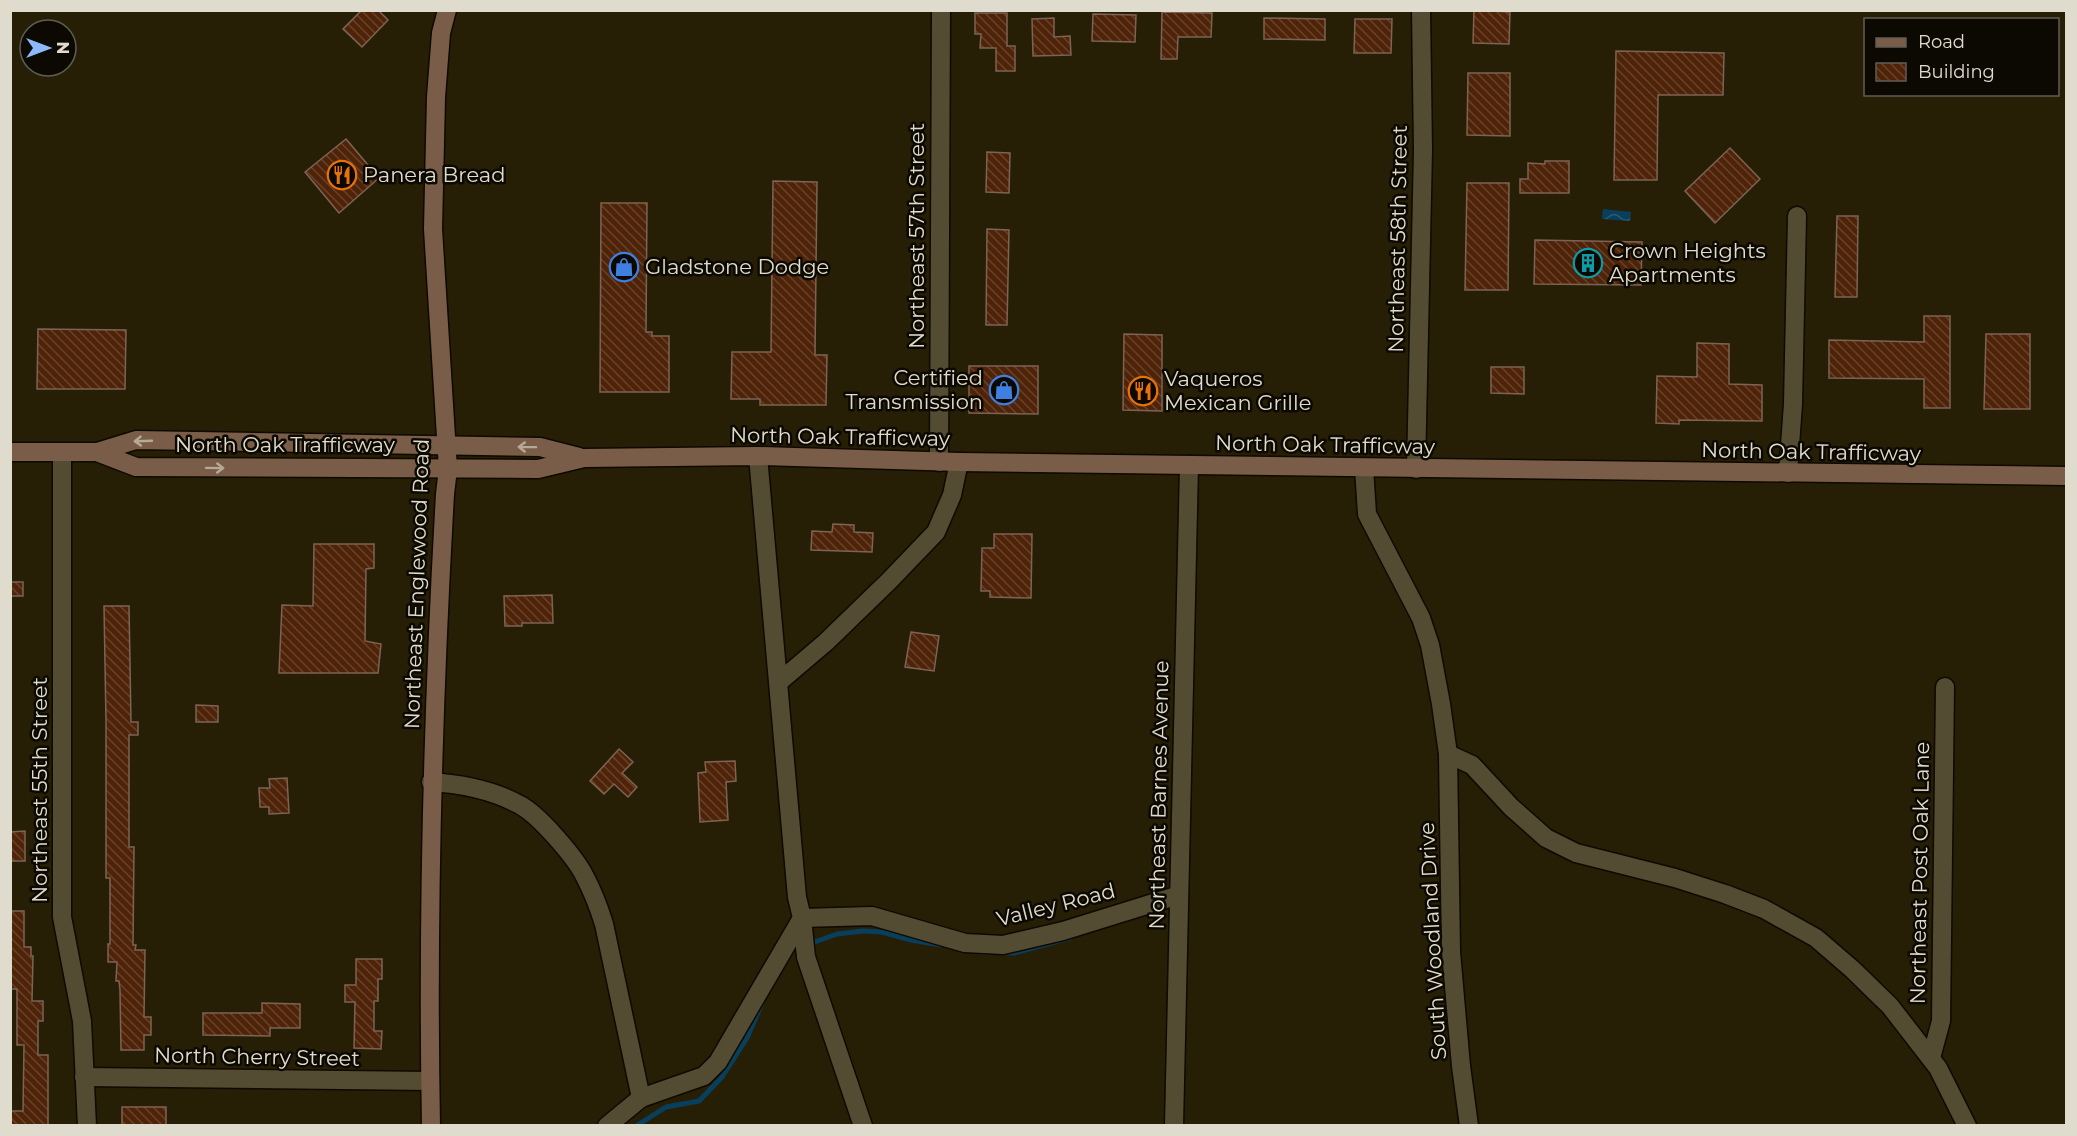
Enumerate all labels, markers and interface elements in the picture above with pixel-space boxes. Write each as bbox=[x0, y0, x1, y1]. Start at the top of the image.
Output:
north arrow bbox=[18, 18, 78, 78]
legend bbox=[1864, 18, 2059, 96]
text: Road bbox=[1918, 31, 1965, 53]
text: N bbox=[53, 42, 72, 54]
text: Building bbox=[1918, 61, 1995, 83]
street label: Northeast 57th Street bbox=[904, 123, 929, 349]
street label: Northeast 58th Street bbox=[1383, 125, 1412, 353]
restaurant icon: Panera Bread bbox=[326, 159, 358, 191]
place label: Panera Bread bbox=[363, 162, 505, 187]
place label: Crown Heights Apartments bbox=[1609, 238, 1766, 287]
building icon: Crown Heights Apartments bbox=[1572, 247, 1604, 279]
shop icon: Gladstone Dodge bbox=[608, 251, 640, 283]
place label: Gladstone Dodge bbox=[645, 254, 829, 279]
place label: Certified Transmission bbox=[845, 365, 983, 414]
place label: Vaqueros Mexican Grille bbox=[1164, 366, 1311, 415]
shop icon: Certified Transmission bbox=[988, 374, 1020, 406]
restaurant icon: Vaqueros Mexican Grille bbox=[1127, 375, 1159, 407]
street label: North Oak Trafficway bbox=[730, 422, 951, 451]
street label: North Oak Trafficway bbox=[1215, 430, 1436, 459]
street label: North Oak Trafficway bbox=[175, 432, 396, 457]
one-way arrow bbox=[133, 435, 153, 446]
street label: North Oak Trafficway bbox=[1701, 437, 1922, 466]
street label: Northeast Englewood Road bbox=[399, 438, 434, 730]
one-way arrow bbox=[517, 441, 537, 453]
one-way arrow bbox=[205, 462, 225, 474]
street label: Northeast Barnes Avenue bbox=[1144, 660, 1173, 930]
street label: Northeast 55th Street bbox=[27, 677, 52, 903]
street label: Northeast Post Oak Lane bbox=[1905, 741, 1934, 1005]
street label: South Woodland Drive bbox=[1414, 821, 1451, 1061]
street label: Valley Road bbox=[994, 878, 1118, 931]
street label: North Cherry Street bbox=[154, 1042, 360, 1071]

